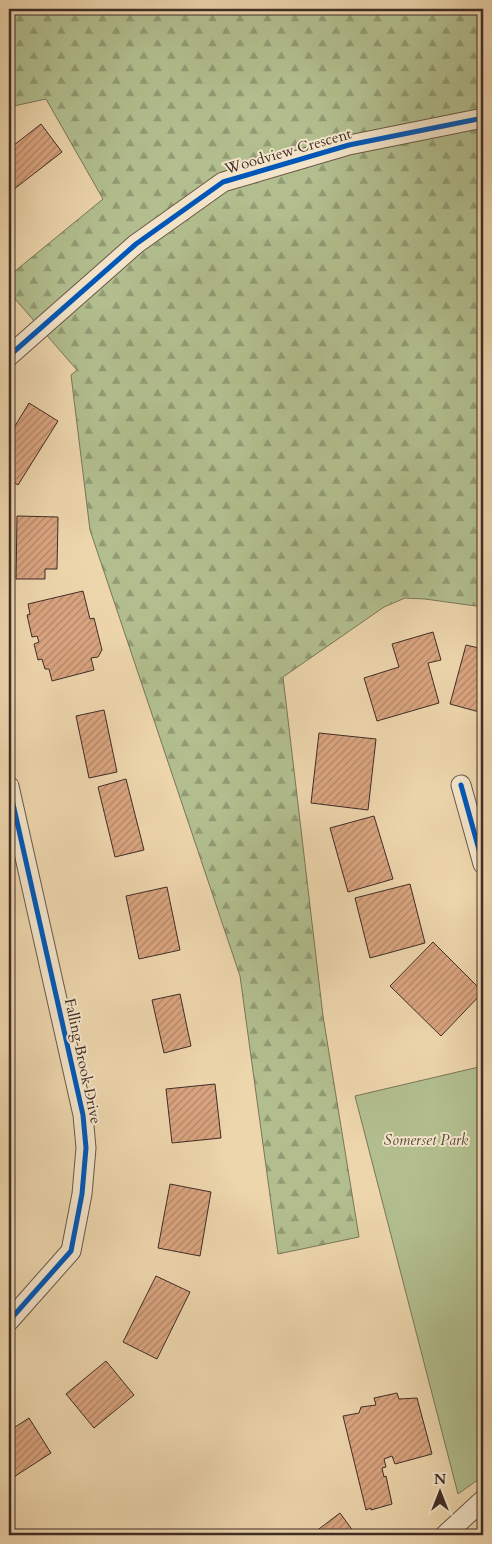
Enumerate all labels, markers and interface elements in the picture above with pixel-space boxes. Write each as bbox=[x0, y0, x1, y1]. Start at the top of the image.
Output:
street label: Woodview Crescent bbox=[221, 123, 354, 179]
street label: Falling Brook Drive bbox=[60, 996, 106, 1126]
park label: Somerset Park bbox=[384, 1130, 469, 1150]
north arrow bbox=[414, 1466, 464, 1516]
text: N bbox=[434, 1470, 446, 1489]

